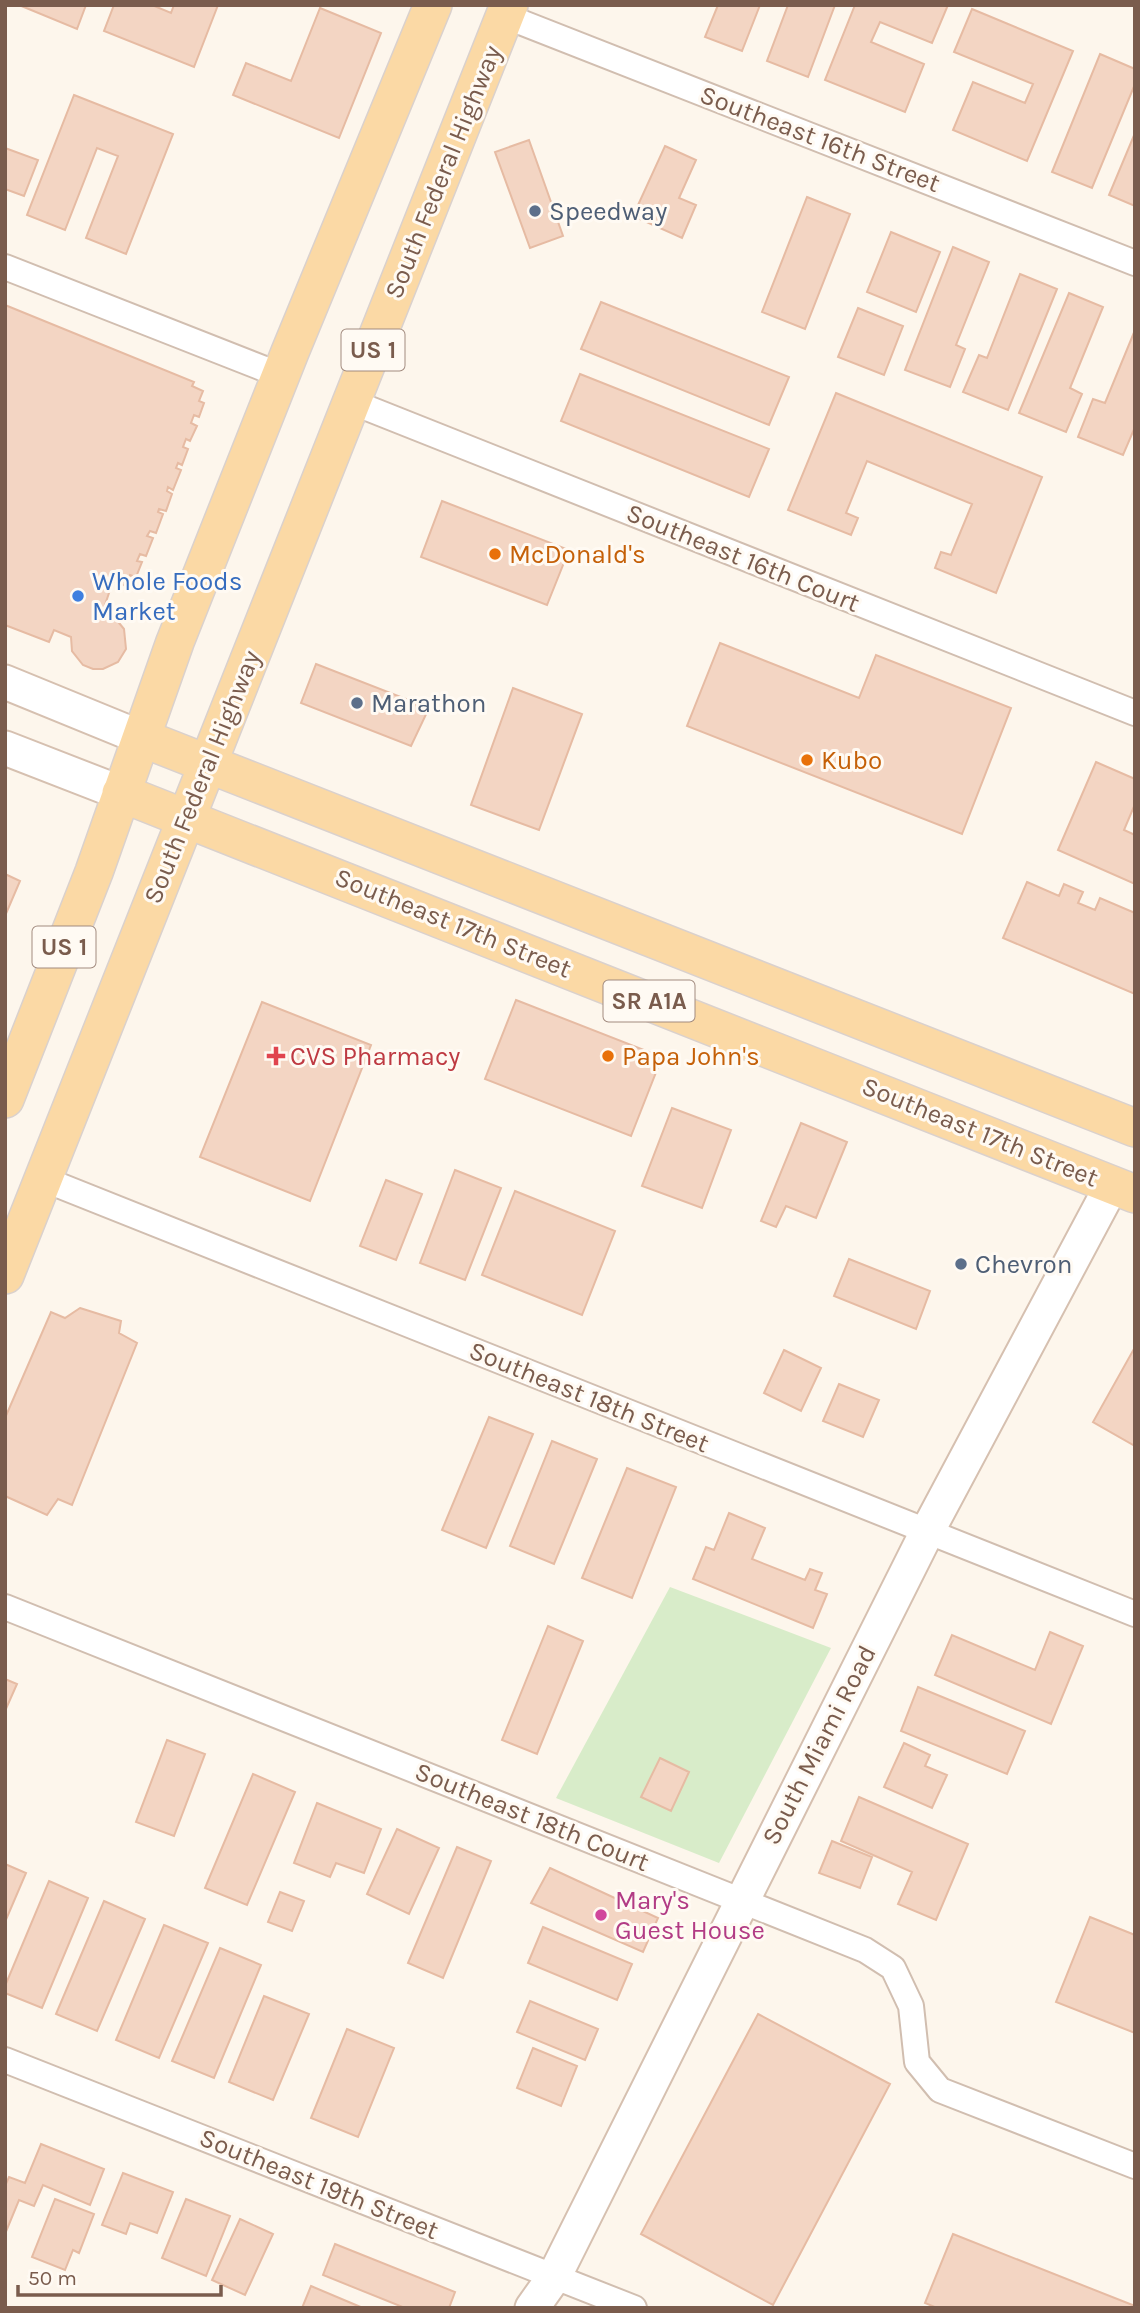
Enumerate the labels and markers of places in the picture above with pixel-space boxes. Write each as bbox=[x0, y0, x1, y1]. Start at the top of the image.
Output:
place label: Speedway bbox=[549, 196, 667, 227]
marker: Speedway bbox=[527, 203, 543, 219]
place label: McDonald's bbox=[509, 539, 646, 570]
marker: McDonald's bbox=[487, 546, 503, 562]
place label: Whole Foods Market bbox=[92, 566, 242, 627]
marker: Whole Foods Market bbox=[70, 588, 86, 604]
place label: Marathon bbox=[371, 688, 486, 719]
marker: Marathon bbox=[349, 695, 365, 711]
place label: Kubo bbox=[821, 745, 882, 776]
marker: Kubo bbox=[799, 752, 815, 768]
place label: CVS Pharmacy bbox=[290, 1041, 460, 1072]
place label: Papa John's bbox=[622, 1041, 760, 1072]
marker: CVS Pharmacy bbox=[268, 1048, 284, 1064]
marker: Papa John's bbox=[600, 1048, 616, 1064]
place label: Chevron bbox=[975, 1249, 1072, 1280]
marker: Chevron bbox=[953, 1256, 969, 1272]
place label: Mary's Guest House bbox=[615, 1885, 765, 1946]
marker: Mary's Guest House bbox=[593, 1907, 609, 1923]

